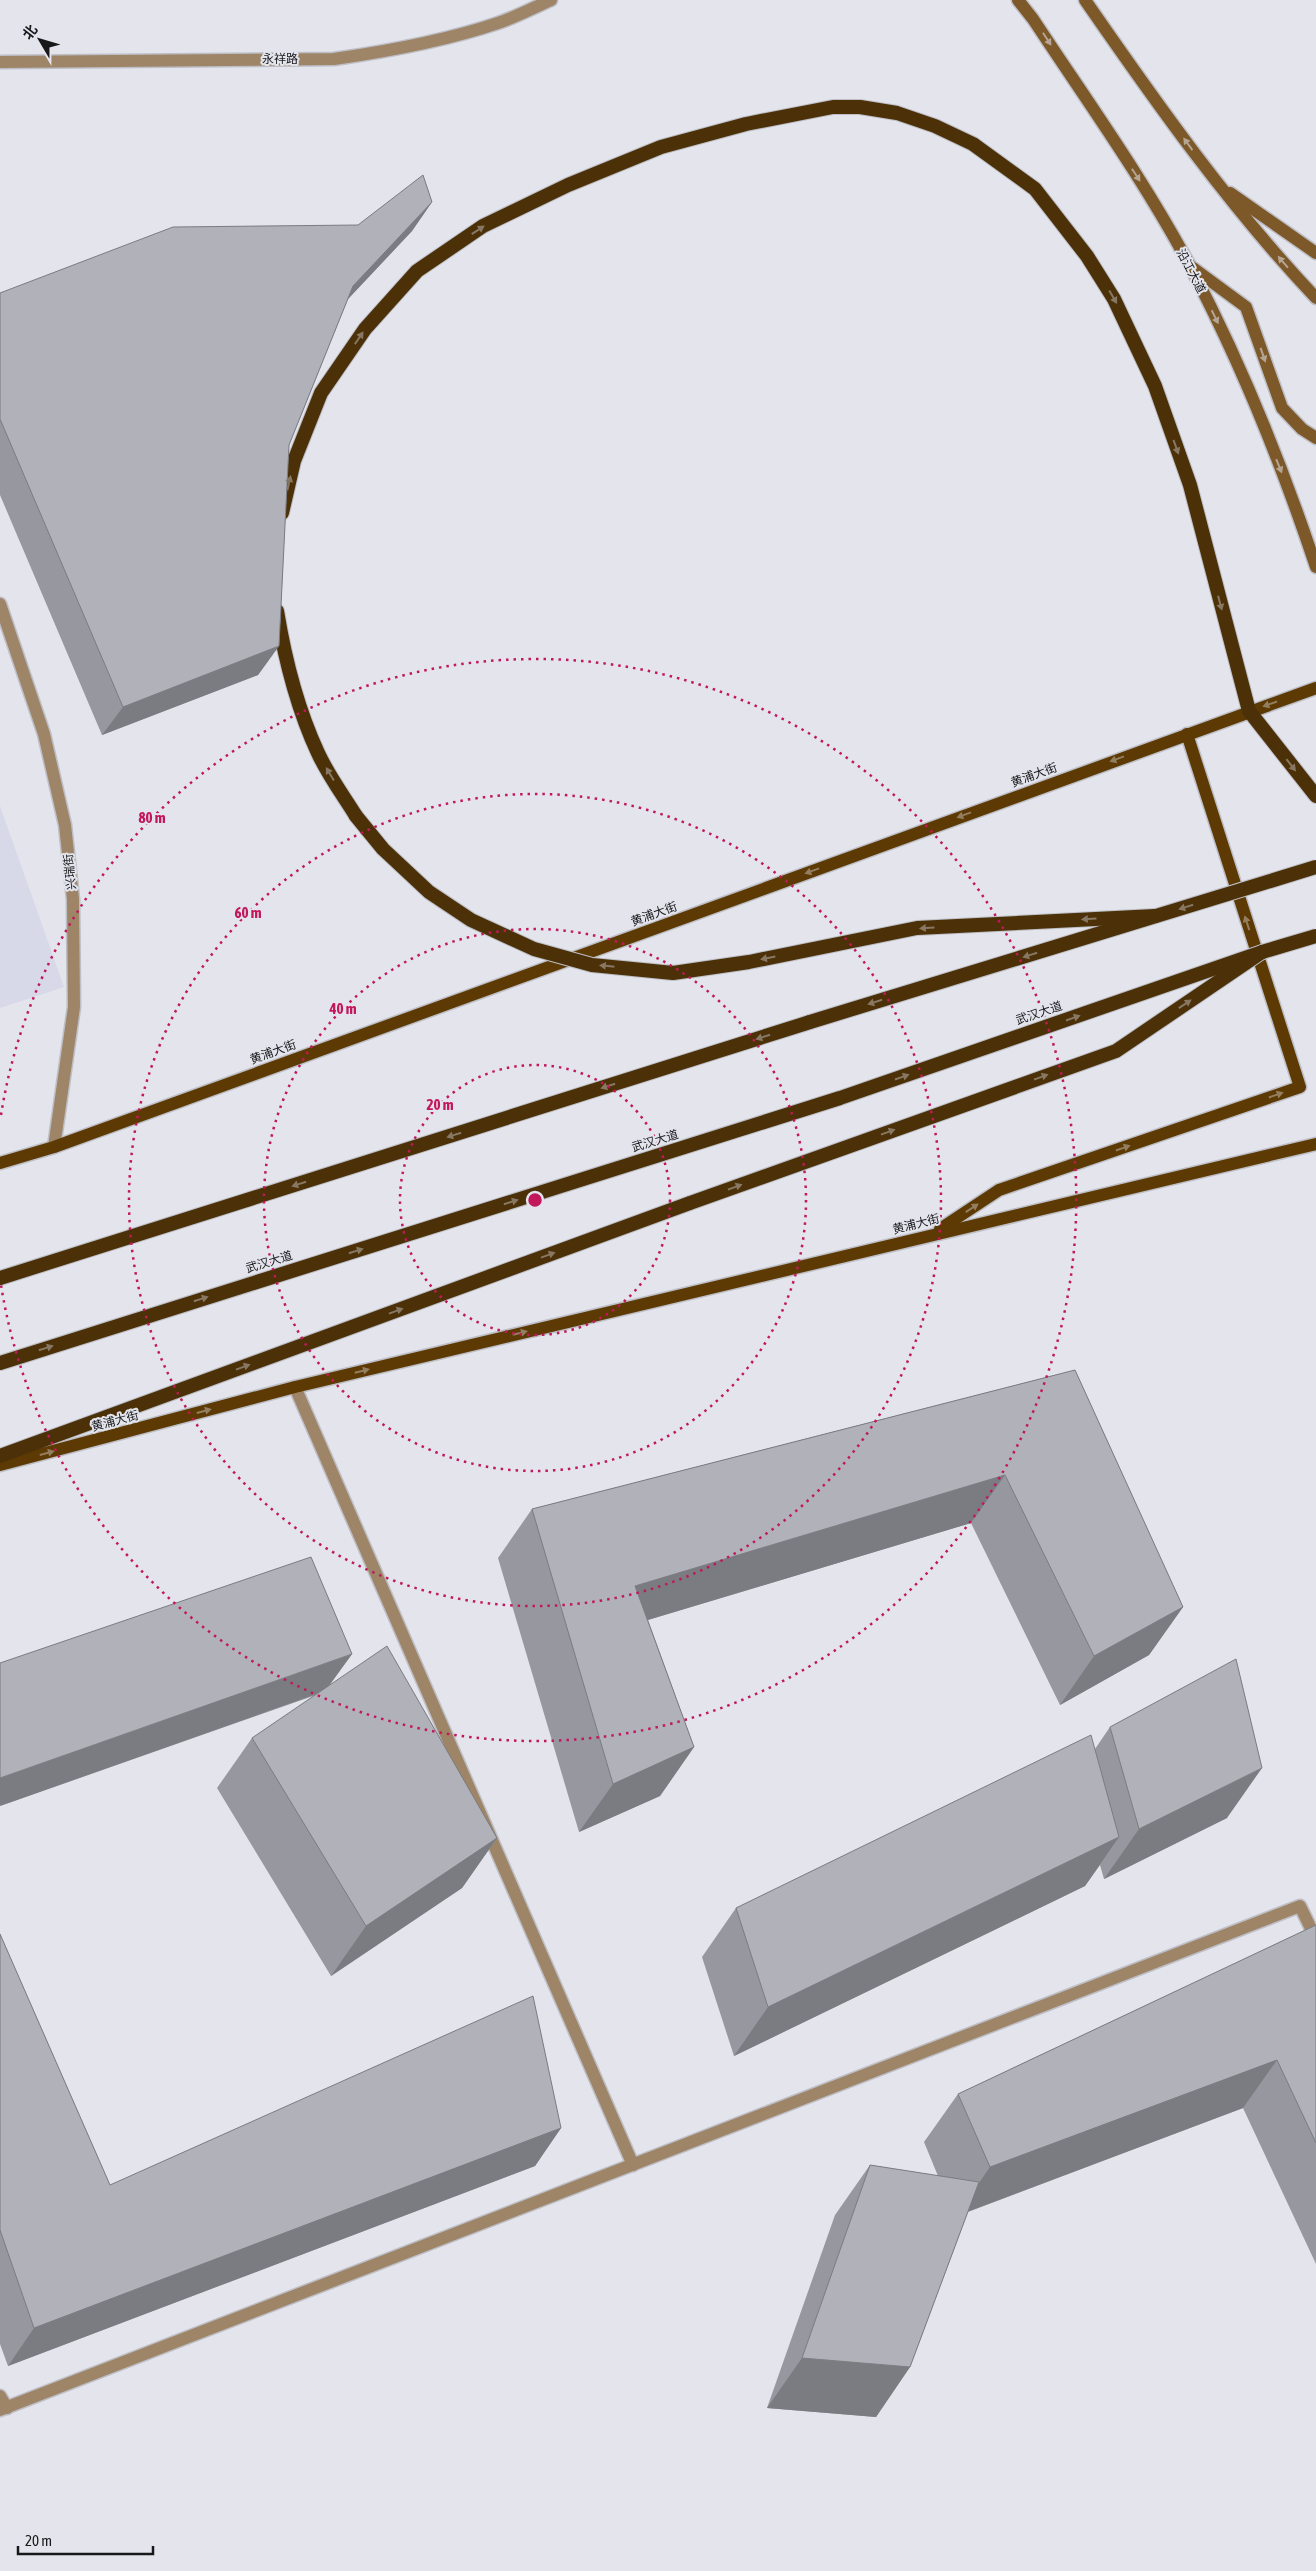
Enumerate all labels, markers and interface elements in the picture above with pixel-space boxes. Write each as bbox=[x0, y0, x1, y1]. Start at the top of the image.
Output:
north arrow bbox=[15, 15, 65, 65]
text: 北 bbox=[19, 22, 40, 42]
one-way arrow bbox=[1042, 33, 1051, 46]
street label: 永祥路 bbox=[262, 52, 298, 66]
one-way arrow bbox=[1183, 137, 1193, 151]
one-way arrow bbox=[1131, 169, 1140, 182]
one-way arrow bbox=[472, 225, 485, 234]
street label: 沿江大道 bbox=[1174, 247, 1208, 295]
one-way arrow bbox=[1277, 257, 1289, 269]
one-way arrow bbox=[1109, 290, 1117, 305]
one-way arrow bbox=[1211, 310, 1219, 324]
one-way arrow bbox=[354, 331, 364, 344]
one-way arrow bbox=[1260, 347, 1267, 362]
one-way arrow bbox=[1173, 439, 1180, 454]
one-way arrow bbox=[1275, 459, 1283, 473]
one-way arrow bbox=[285, 475, 293, 490]
one-way arrow bbox=[1216, 596, 1224, 611]
one-way arrow bbox=[1262, 700, 1277, 708]
one-way arrow bbox=[1109, 755, 1124, 763]
one-way arrow bbox=[1286, 758, 1297, 771]
street label: 黄浦大街 bbox=[1009, 760, 1059, 790]
one-way arrow bbox=[326, 767, 335, 780]
text: 80 m bbox=[139, 809, 166, 826]
one-way arrow bbox=[957, 812, 972, 819]
street label: 兴瑞街 bbox=[61, 853, 79, 891]
one-way arrow bbox=[804, 867, 819, 875]
street label: 黄浦大街 bbox=[629, 899, 679, 929]
one-way arrow bbox=[1178, 903, 1193, 911]
text: 60 m bbox=[235, 904, 262, 921]
one-way arrow bbox=[1243, 915, 1251, 930]
one-way arrow bbox=[1081, 916, 1097, 924]
one-way arrow bbox=[919, 924, 935, 932]
one-way arrow bbox=[1023, 951, 1038, 959]
one-way arrow bbox=[760, 954, 775, 962]
one-way arrow bbox=[598, 962, 614, 970]
one-way arrow bbox=[868, 999, 883, 1007]
street label: 武汉大道 bbox=[1014, 999, 1064, 1027]
one-way arrow bbox=[1178, 999, 1192, 1009]
text: 40 m bbox=[329, 1000, 357, 1017]
one-way arrow bbox=[1065, 1014, 1080, 1021]
one-way arrow bbox=[756, 1034, 771, 1041]
street label: 黄浦大街 bbox=[248, 1037, 298, 1067]
one-way arrow bbox=[895, 1073, 910, 1080]
one-way arrow bbox=[1034, 1073, 1049, 1080]
one-way arrow bbox=[601, 1083, 616, 1090]
one-way arrow bbox=[1269, 1091, 1284, 1098]
text: 20 m bbox=[427, 1096, 454, 1113]
street label: 武汉大道 bbox=[630, 1127, 680, 1155]
one-way arrow bbox=[881, 1128, 896, 1135]
one-way arrow bbox=[446, 1132, 461, 1139]
one-way arrow bbox=[1115, 1144, 1130, 1151]
one-way arrow bbox=[291, 1181, 306, 1188]
one-way arrow bbox=[728, 1183, 743, 1190]
centre of rings bbox=[526, 1191, 544, 1209]
one-way arrow bbox=[504, 1197, 519, 1205]
one-way arrow bbox=[966, 1203, 979, 1212]
street label: 黄浦大街 bbox=[891, 1211, 941, 1237]
one-way arrow bbox=[349, 1246, 364, 1254]
street label: 武汉大道 bbox=[244, 1248, 294, 1276]
one-way arrow bbox=[541, 1251, 556, 1259]
one-way arrow bbox=[194, 1295, 209, 1303]
one-way arrow bbox=[388, 1307, 403, 1314]
one-way arrow bbox=[512, 1329, 527, 1337]
one-way arrow bbox=[39, 1344, 54, 1352]
one-way arrow bbox=[236, 1363, 251, 1371]
one-way arrow bbox=[354, 1367, 369, 1375]
one-way arrow bbox=[197, 1407, 212, 1415]
street label: 黄浦大街 bbox=[90, 1408, 140, 1434]
one-way arrow bbox=[40, 1448, 55, 1456]
scale bar bbox=[18, 2524, 152, 2556]
text: 20 m bbox=[25, 2532, 52, 2549]

